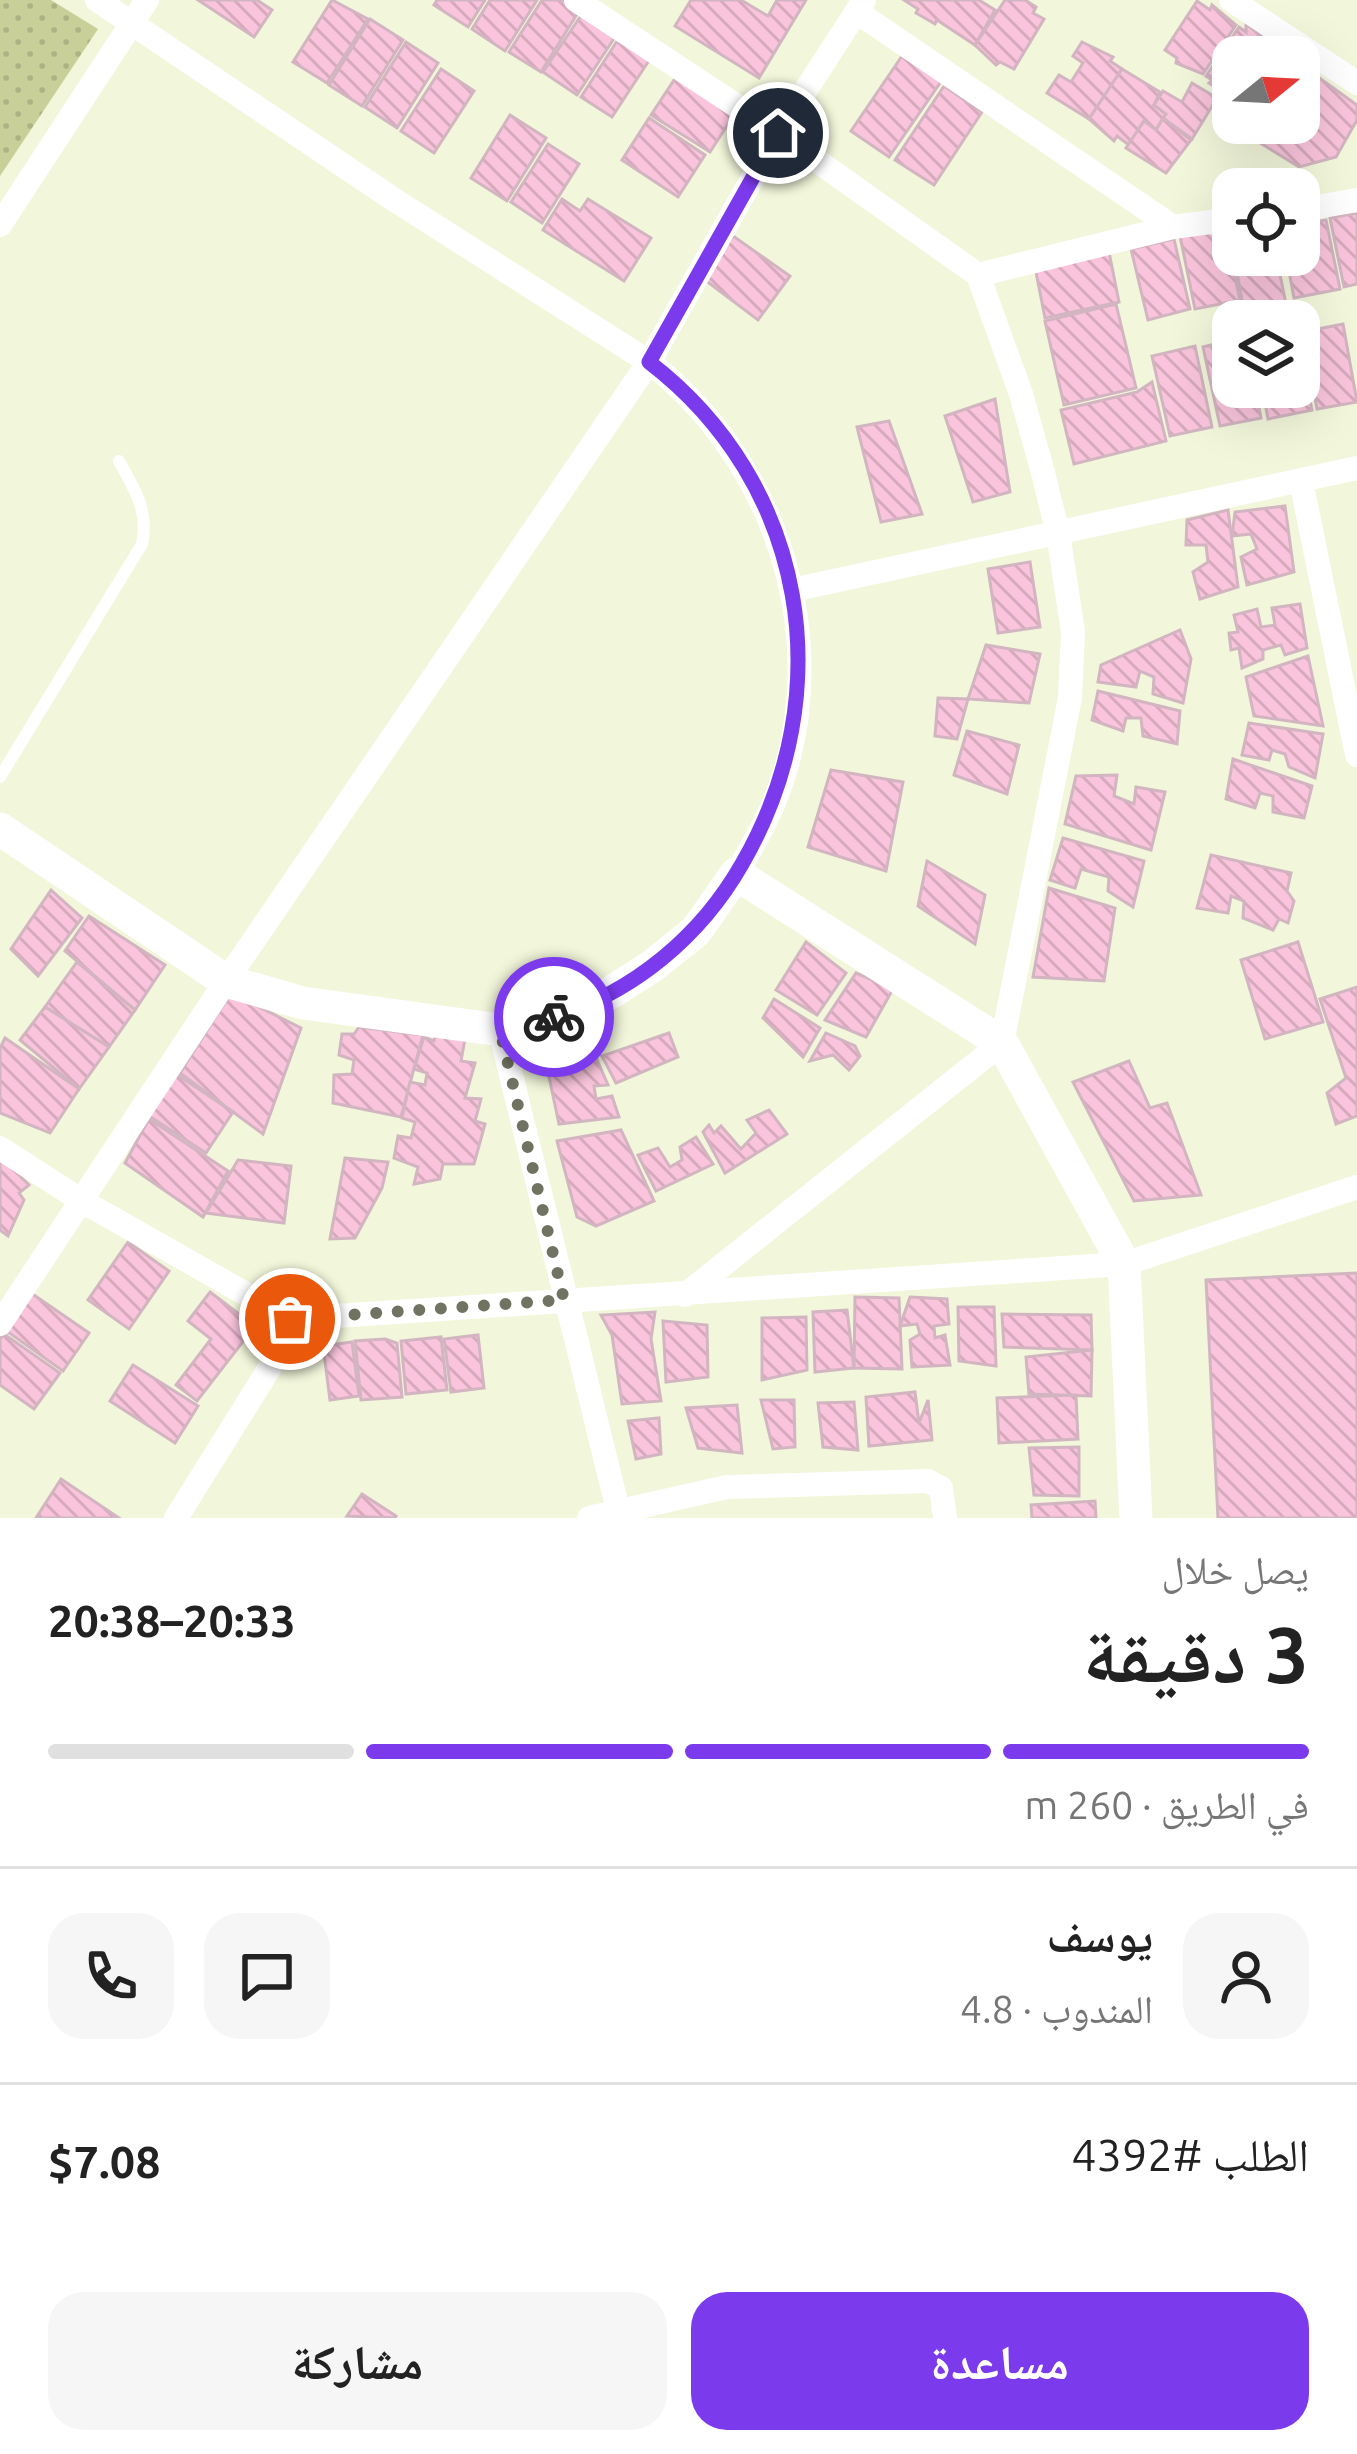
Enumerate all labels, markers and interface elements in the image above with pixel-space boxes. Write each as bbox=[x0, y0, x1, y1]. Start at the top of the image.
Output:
north arrow bbox=[1212, 36, 1320, 144]
map controls bbox=[1212, 36, 1320, 408]
pin bbox=[727, 82, 829, 184]
icon: home bbox=[745, 100, 811, 166]
button: locate bbox=[1212, 168, 1320, 276]
button: layers bbox=[1212, 300, 1320, 408]
courier bbox=[494, 957, 614, 1077]
icon: bike bbox=[521, 984, 587, 1050]
pin bbox=[239, 1268, 341, 1370]
icon: bag bbox=[257, 1286, 323, 1352]
text: يصل خلال bbox=[1162, 1548, 1309, 1591]
text: 20:33–20:38 bbox=[48, 1595, 296, 1646]
text: 3 دقيقة bbox=[1083, 1610, 1309, 1698]
text: في الطريق · 260 m bbox=[1025, 1783, 1309, 1826]
text: يوسف bbox=[1047, 1910, 1153, 1961]
button: phone bbox=[48, 1913, 174, 2039]
button: chat bbox=[204, 1913, 330, 2039]
button: person bbox=[1183, 1913, 1309, 2039]
text: المندوب · 4.8 bbox=[960, 1987, 1153, 2030]
text: الطلب #4392 bbox=[1071, 2129, 1309, 2180]
text: $7.08 bbox=[48, 2136, 161, 2187]
button: مشاركة bbox=[48, 2292, 667, 2430]
button: مساعدة bbox=[691, 2292, 1309, 2430]

